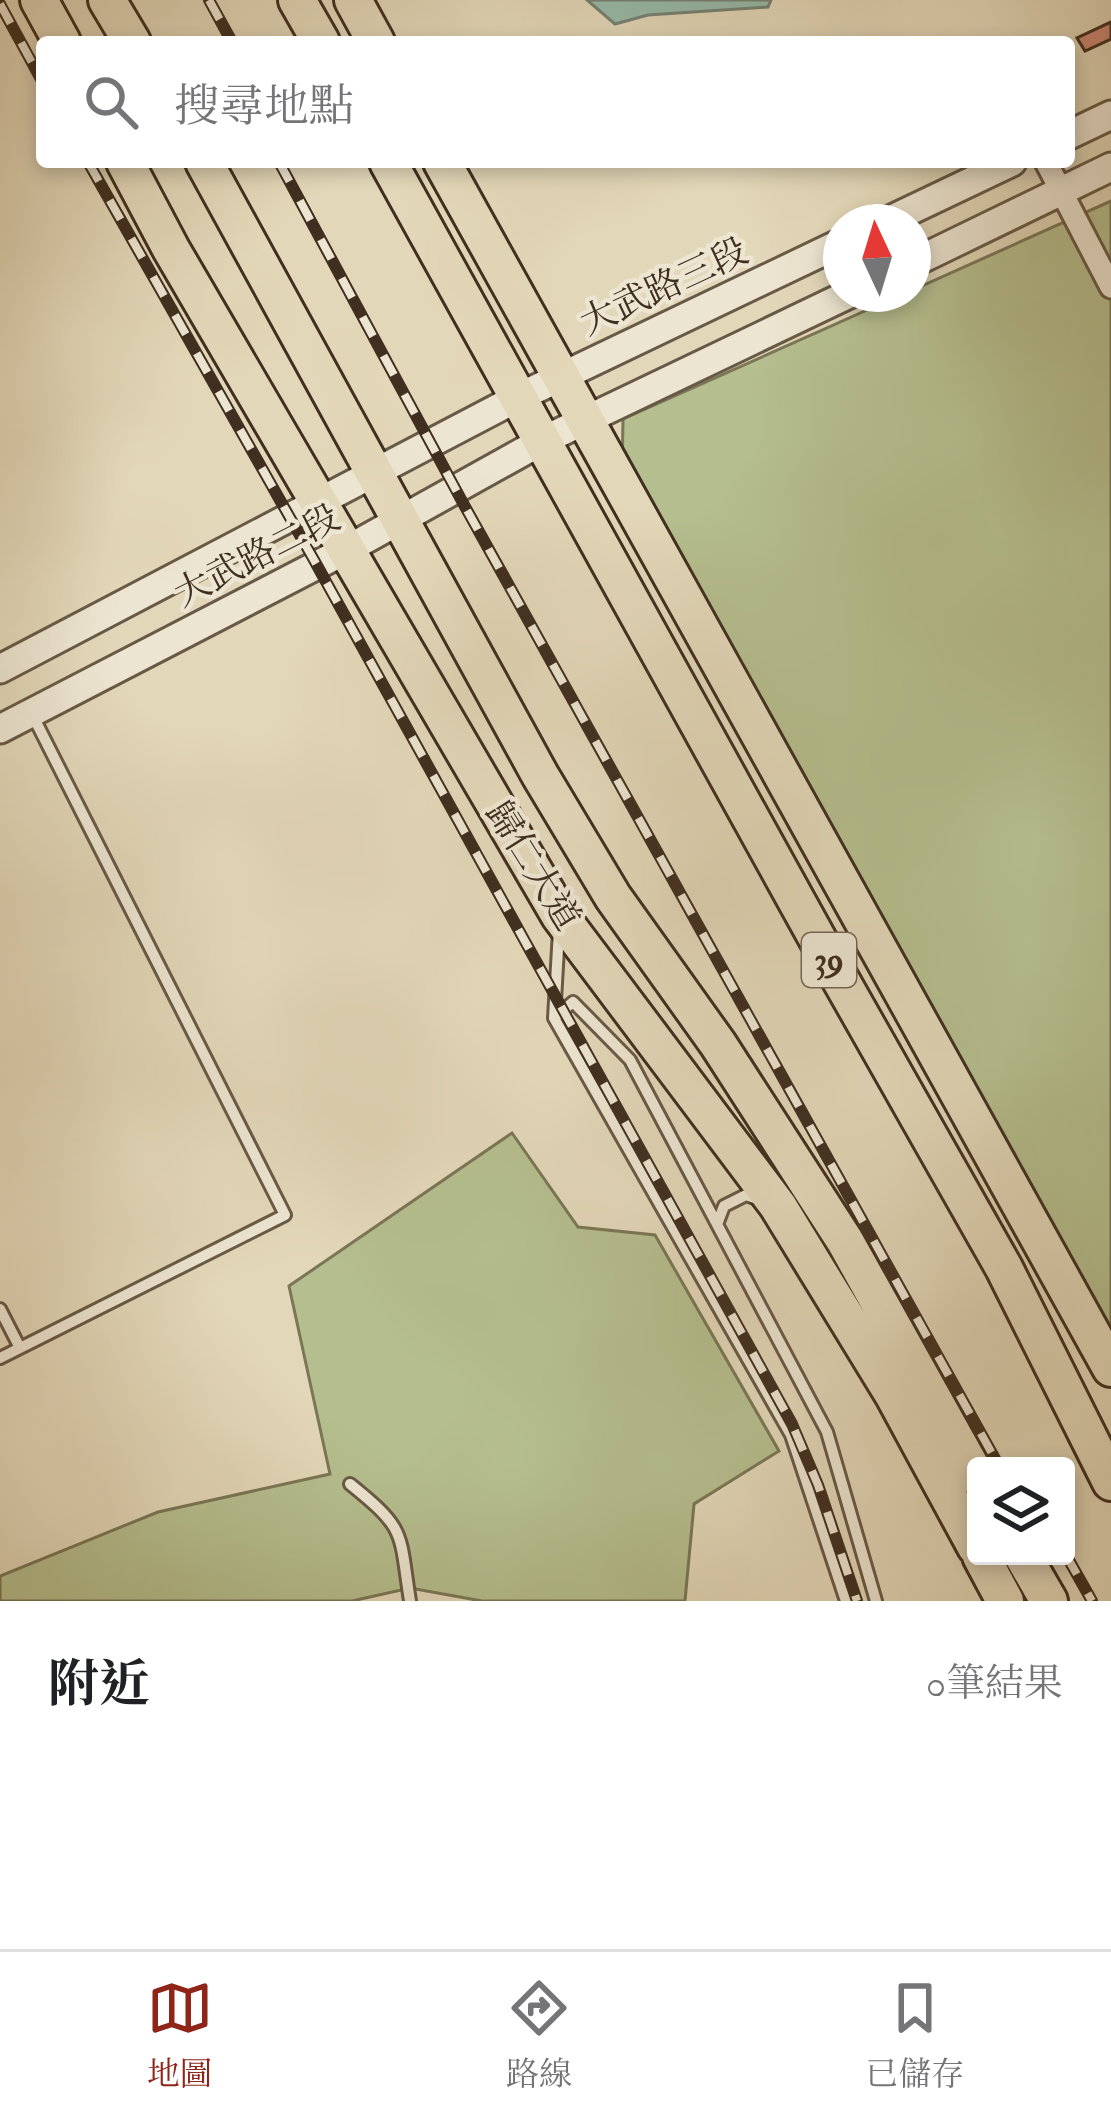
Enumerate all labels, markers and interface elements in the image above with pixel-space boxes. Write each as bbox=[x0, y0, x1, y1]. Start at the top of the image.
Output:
search box bbox=[36, 36, 1075, 168]
icon: search bbox=[78, 69, 144, 135]
text: 搜尋地點 bbox=[174, 79, 354, 135]
north arrow bbox=[823, 204, 931, 312]
street label: 大武路三段 bbox=[573, 229, 755, 345]
street label: 大武路二段 bbox=[167, 495, 347, 617]
street label: 歸仁大道 bbox=[476, 793, 590, 939]
road number: 39 bbox=[802, 933, 856, 987]
map controls bbox=[967, 1457, 1075, 1565]
button: layers bbox=[967, 1457, 1075, 1565]
text: 附近 bbox=[48, 1653, 150, 1717]
text: 0筆結果 bbox=[926, 1659, 1063, 1708]
tab: 地圖 bbox=[147, 1975, 213, 2095]
tab: 路線 bbox=[506, 1975, 572, 2095]
tab: 已儲存 bbox=[865, 1975, 964, 2095]

